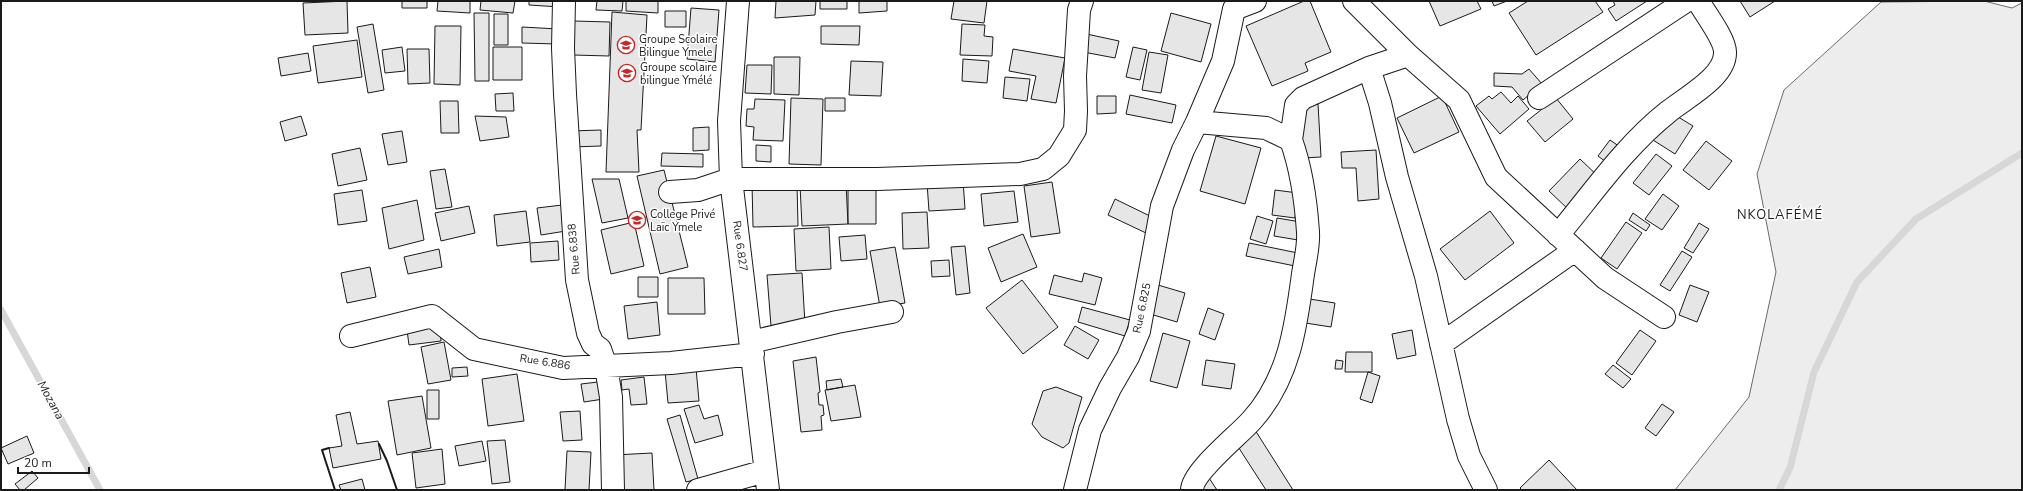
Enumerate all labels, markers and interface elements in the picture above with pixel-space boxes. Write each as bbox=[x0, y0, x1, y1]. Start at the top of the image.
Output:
place label: Groupe Scolaire Bilingue Ymele bbox=[639, 32, 718, 60]
school or university icon: Groupe Scolaire Bilingue Ymele bbox=[616, 35, 636, 55]
place label: Groupe scolaire bilingue Ymélé bbox=[640, 60, 717, 88]
school or university icon: Groupe scolaire bilingue Ymélé bbox=[617, 63, 637, 83]
district label: NKOLAFÉMÉ bbox=[1737, 205, 1823, 224]
place label: College Privé Laïc Ymele bbox=[650, 207, 715, 235]
school or university icon: College Privé Laïc Ymele bbox=[627, 210, 647, 230]
street label: Rue 6.827 bbox=[729, 220, 751, 272]
street label: Rue 6.838 bbox=[564, 222, 584, 275]
street label: Rue 6.825 bbox=[1129, 281, 1155, 335]
street label: Rue 6.886 bbox=[519, 351, 572, 373]
water label: Mozana bbox=[34, 378, 68, 422]
scale bar bbox=[18, 449, 89, 475]
text: 20 m bbox=[24, 455, 52, 471]

